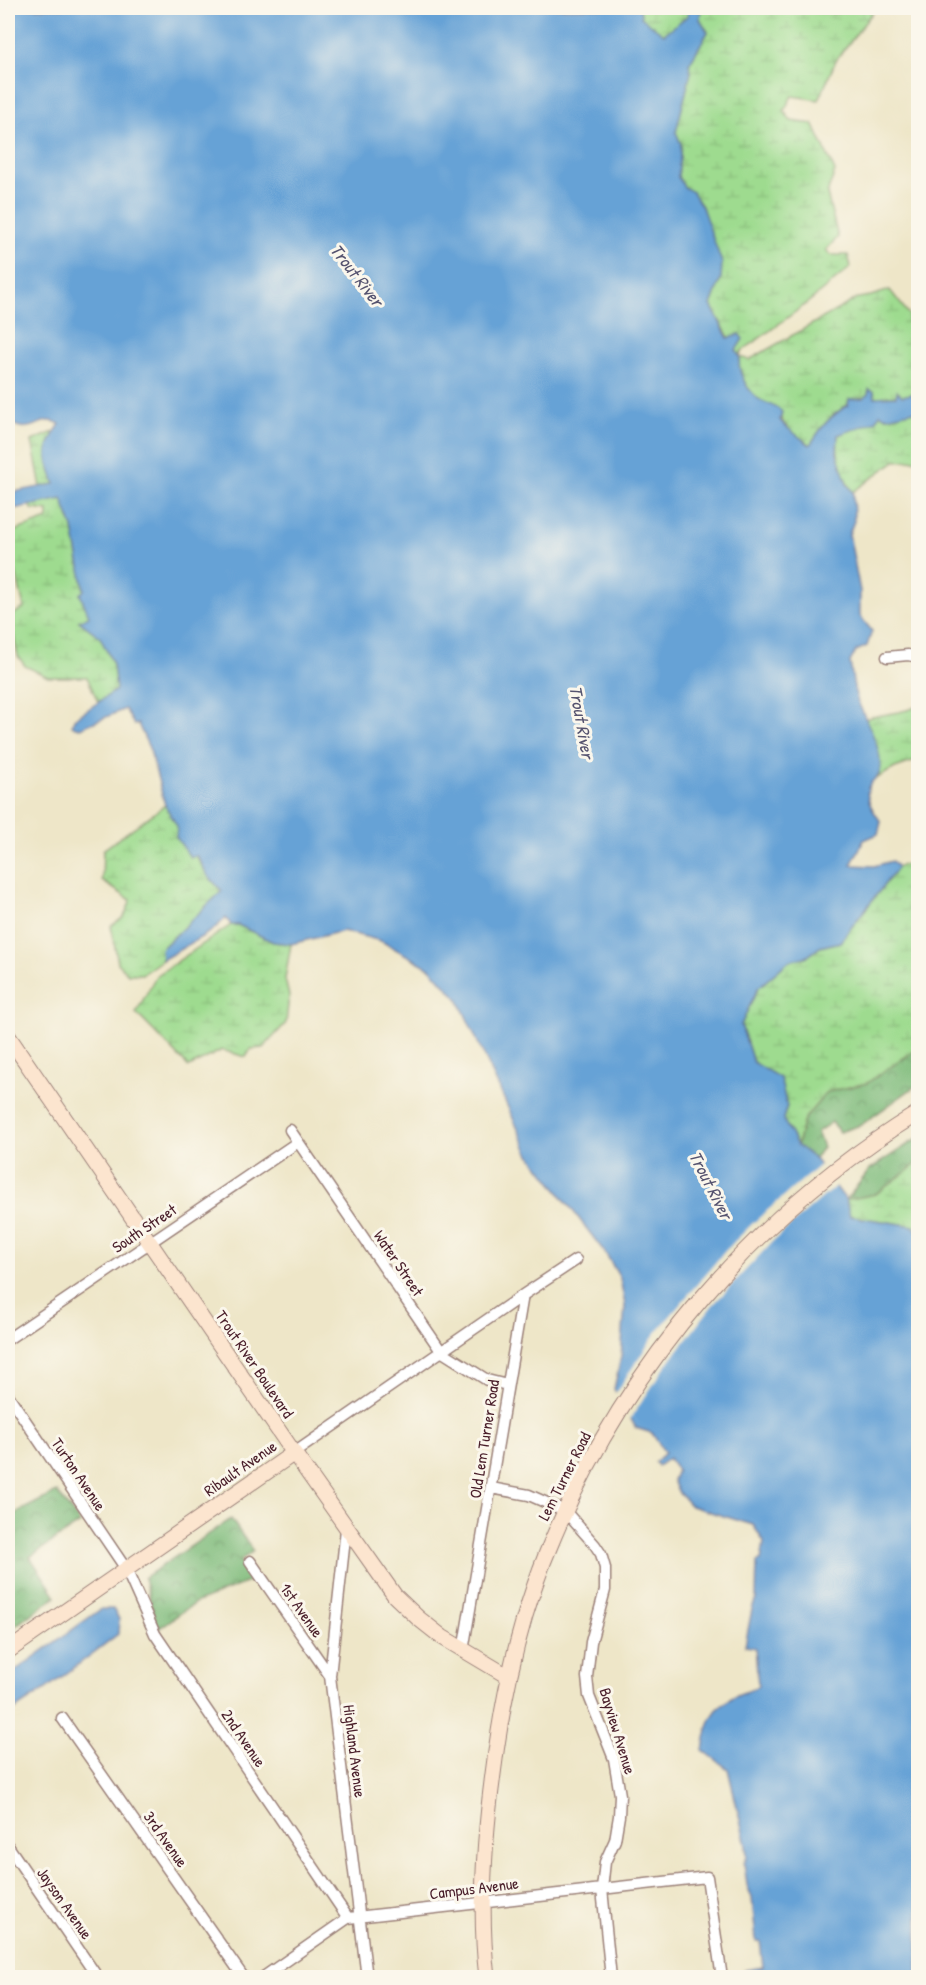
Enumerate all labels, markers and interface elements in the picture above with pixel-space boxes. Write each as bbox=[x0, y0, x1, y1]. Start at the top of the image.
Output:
water label: Trout River bbox=[324, 238, 391, 313]
water label: Trout River bbox=[563, 684, 601, 762]
water label: Trout River bbox=[683, 1147, 740, 1225]
street label: South Street bbox=[107, 1198, 181, 1258]
street label: Water Street bbox=[369, 1226, 429, 1301]
street label: Trout River Boulevard bbox=[211, 1306, 299, 1422]
street label: Old Lem Turner Road bbox=[464, 1378, 504, 1500]
street label: Lem Turner Road bbox=[532, 1428, 596, 1524]
street label: Turton Avenue bbox=[47, 1433, 112, 1515]
street label: Ribault Avenue bbox=[199, 1435, 281, 1501]
street label: 1st Avenue bbox=[275, 1578, 329, 1642]
street label: Bayview Avenue bbox=[594, 1685, 642, 1777]
street label: Highland Avenue bbox=[338, 1703, 372, 1799]
street label: 2nd Avenue bbox=[217, 1705, 272, 1772]
street label: 3rd Avenue bbox=[139, 1807, 194, 1872]
street label: Jayson Avenue bbox=[32, 1863, 98, 1944]
street label: Campus Avenue bbox=[428, 1872, 520, 1904]

